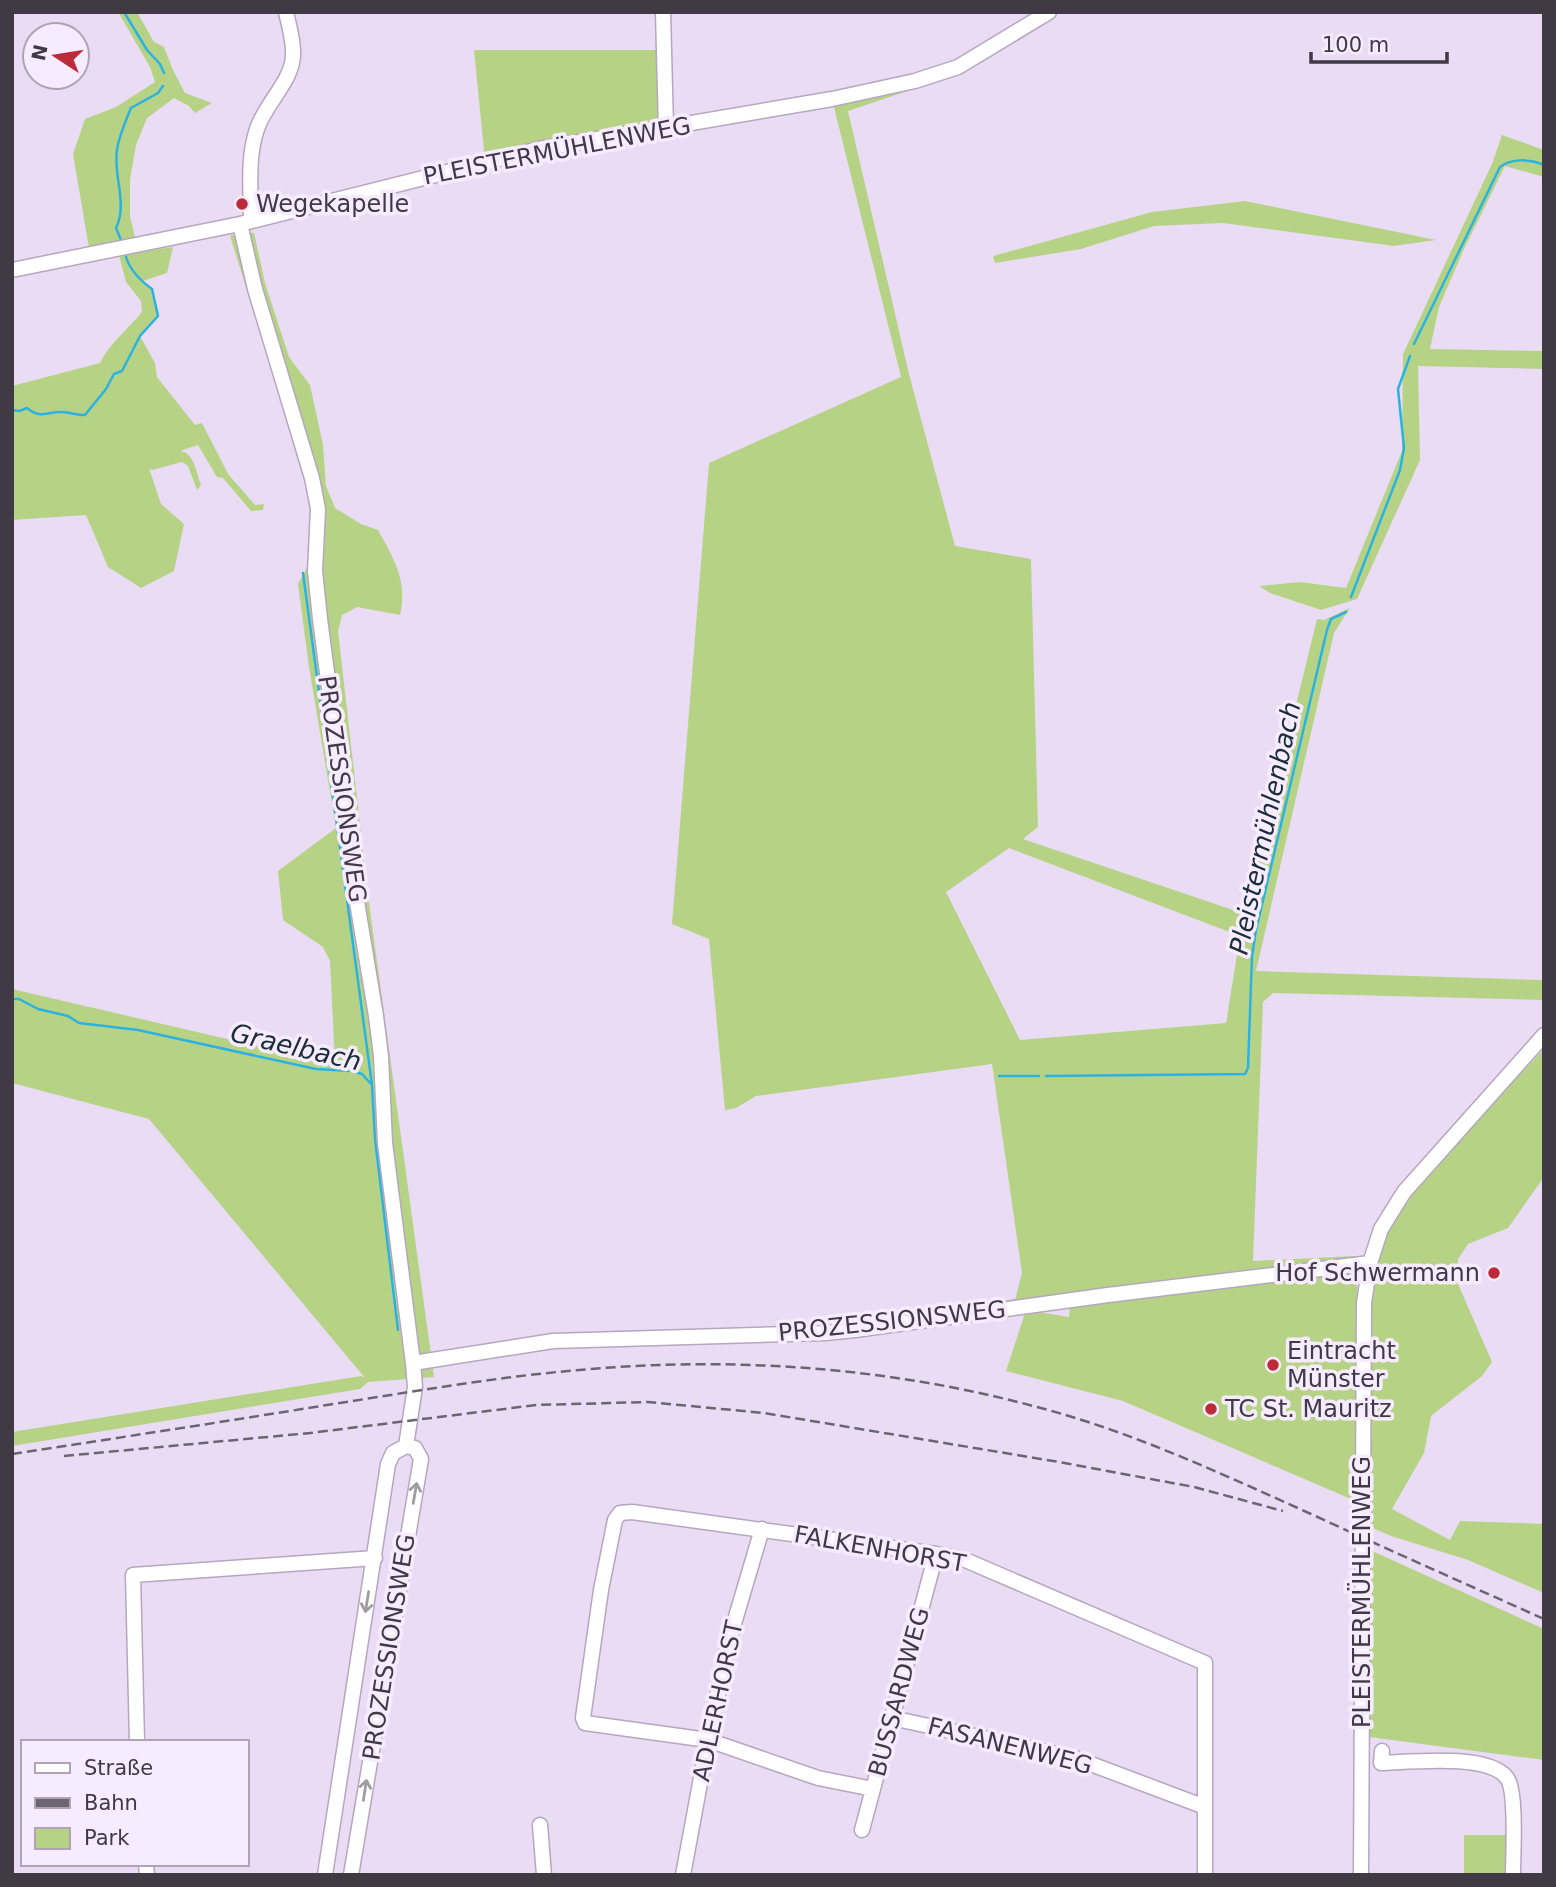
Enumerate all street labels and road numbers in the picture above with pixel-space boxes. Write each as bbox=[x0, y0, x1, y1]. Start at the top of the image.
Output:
street label: PLEISTERMÜHLENWEG bbox=[421, 110, 693, 191]
street label: PROZESSIONSWEG bbox=[312, 674, 372, 904]
street label: PROZESSIONSWEG bbox=[777, 1295, 1007, 1347]
street label: PLEISTERMÜHLENWEG bbox=[1347, 1456, 1376, 1728]
street label: FALKENHORST bbox=[792, 1520, 968, 1578]
street label: PROZESSIONSWEG bbox=[357, 1532, 421, 1762]
street label: BUSSARDWEG bbox=[863, 1604, 935, 1780]
street label: ADLERHORST bbox=[687, 1618, 749, 1784]
street label: FASANENWEG bbox=[925, 1712, 1095, 1780]

